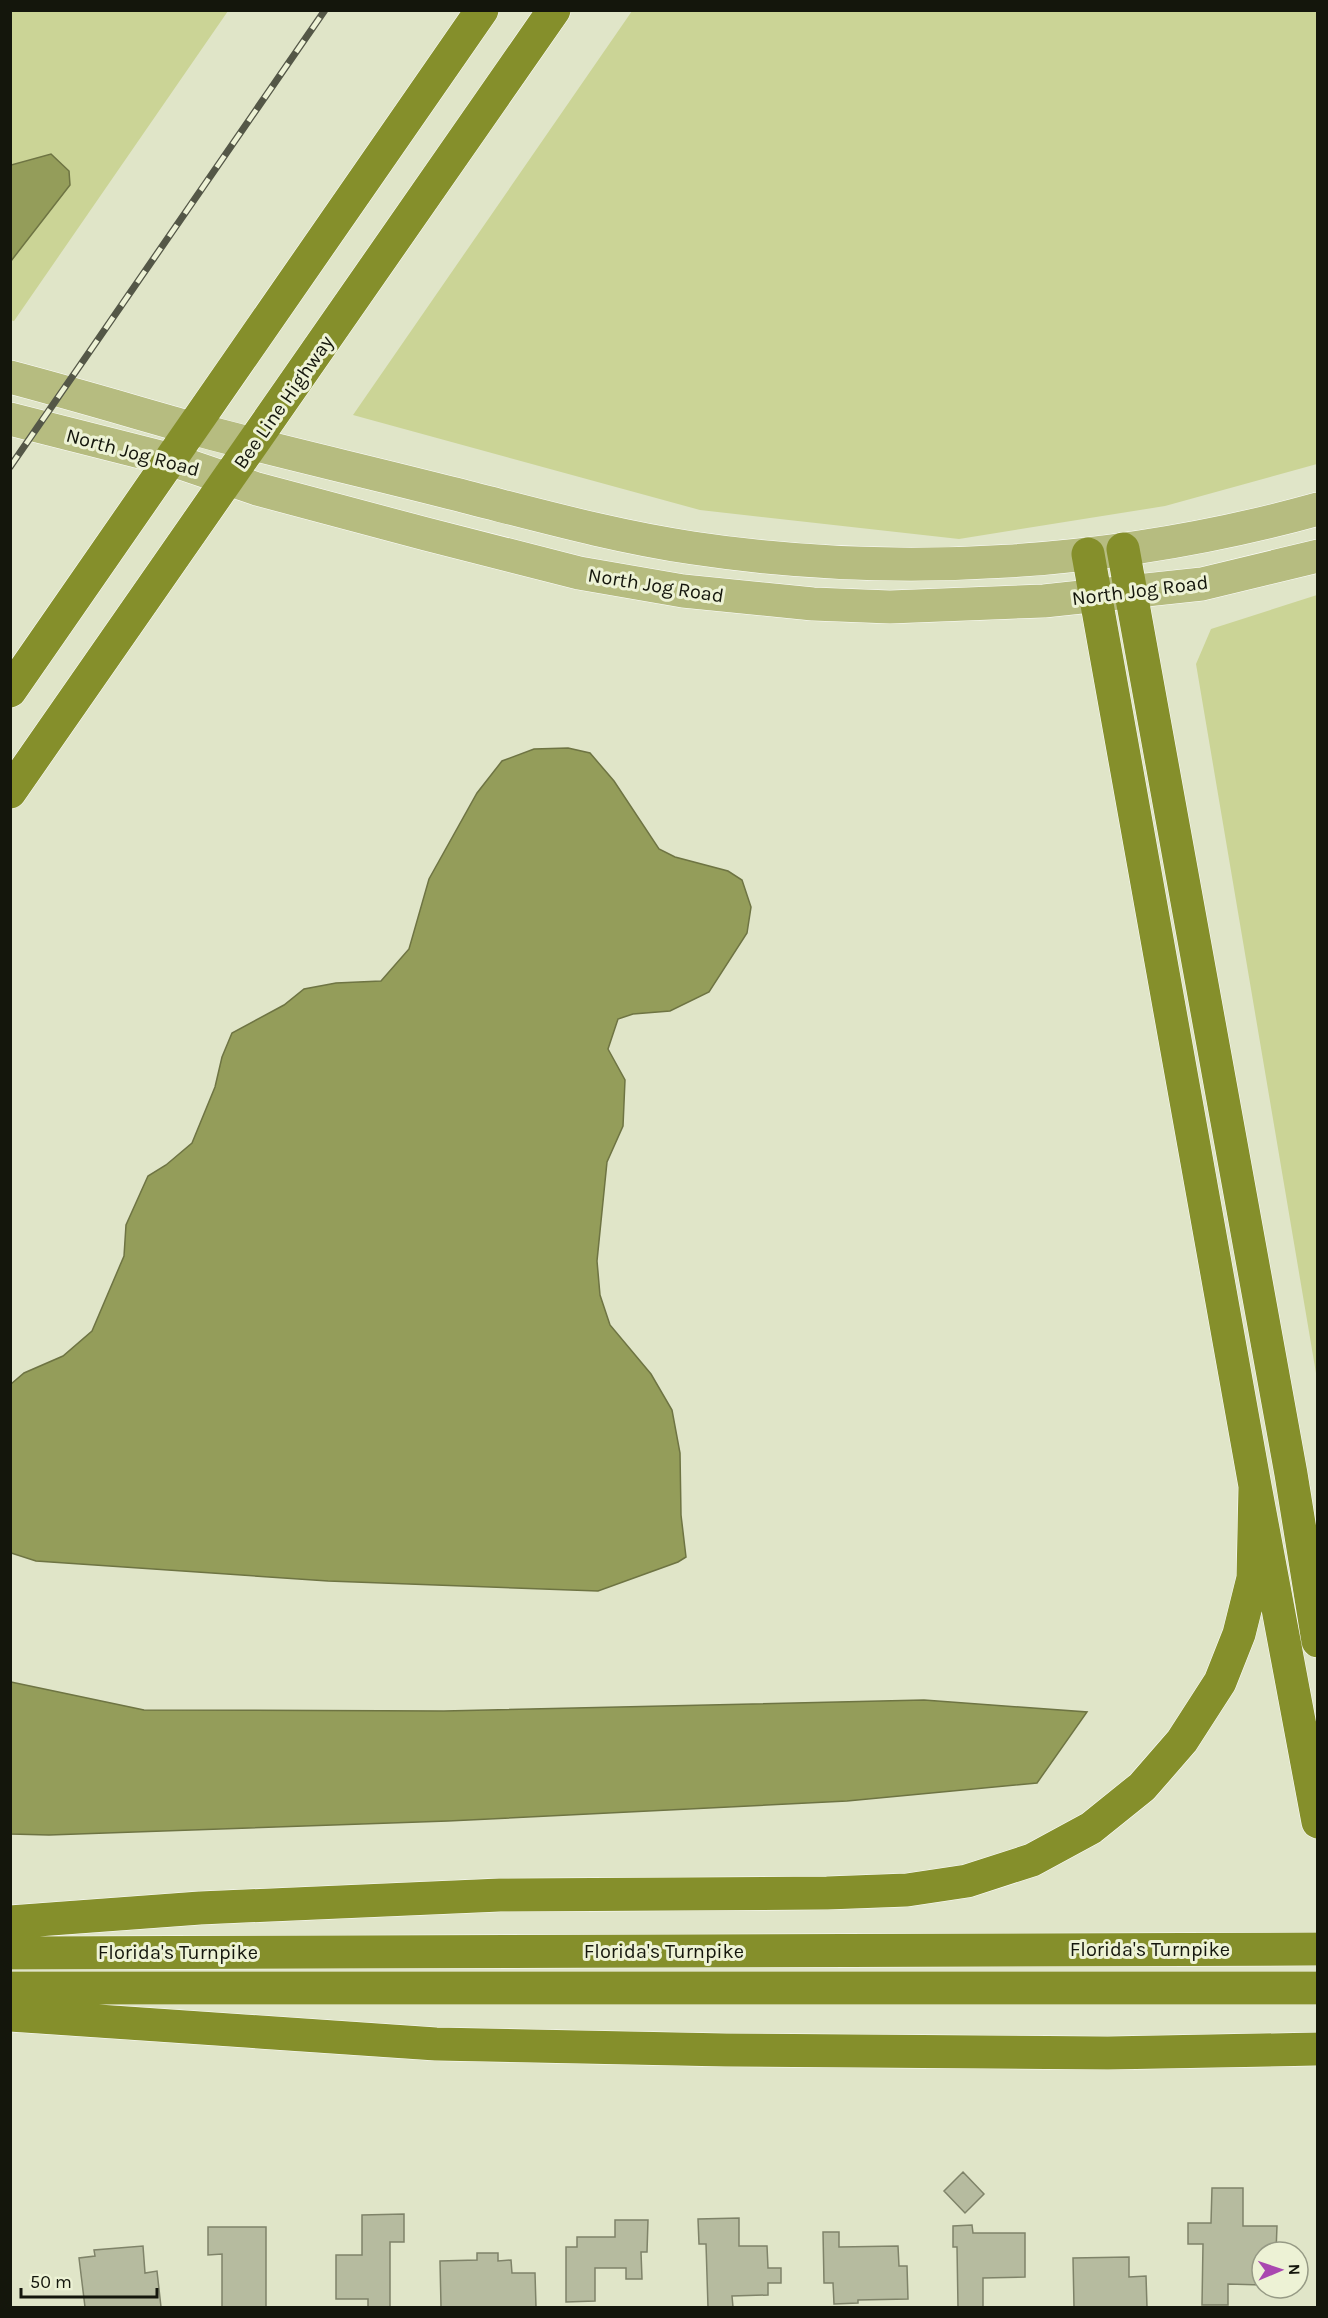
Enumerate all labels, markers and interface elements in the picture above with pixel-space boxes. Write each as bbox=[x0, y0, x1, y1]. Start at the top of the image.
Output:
street label: Bee Line Highway bbox=[229, 331, 338, 473]
street label: North Jog Road bbox=[64, 424, 202, 481]
street label: North Jog Road bbox=[586, 563, 726, 608]
street label: North Jog Road bbox=[1071, 571, 1210, 610]
street label: Florida's Turnpike bbox=[1070, 1938, 1230, 1961]
street label: Florida's Turnpike bbox=[584, 1940, 744, 1963]
street label: Florida's Turnpike bbox=[98, 1941, 258, 1964]
north arrow bbox=[1250, 2240, 1310, 2300]
scale bar bbox=[21, 2261, 158, 2299]
text: N bbox=[1285, 2263, 1304, 2276]
text: 50 m bbox=[30, 2271, 72, 2293]

